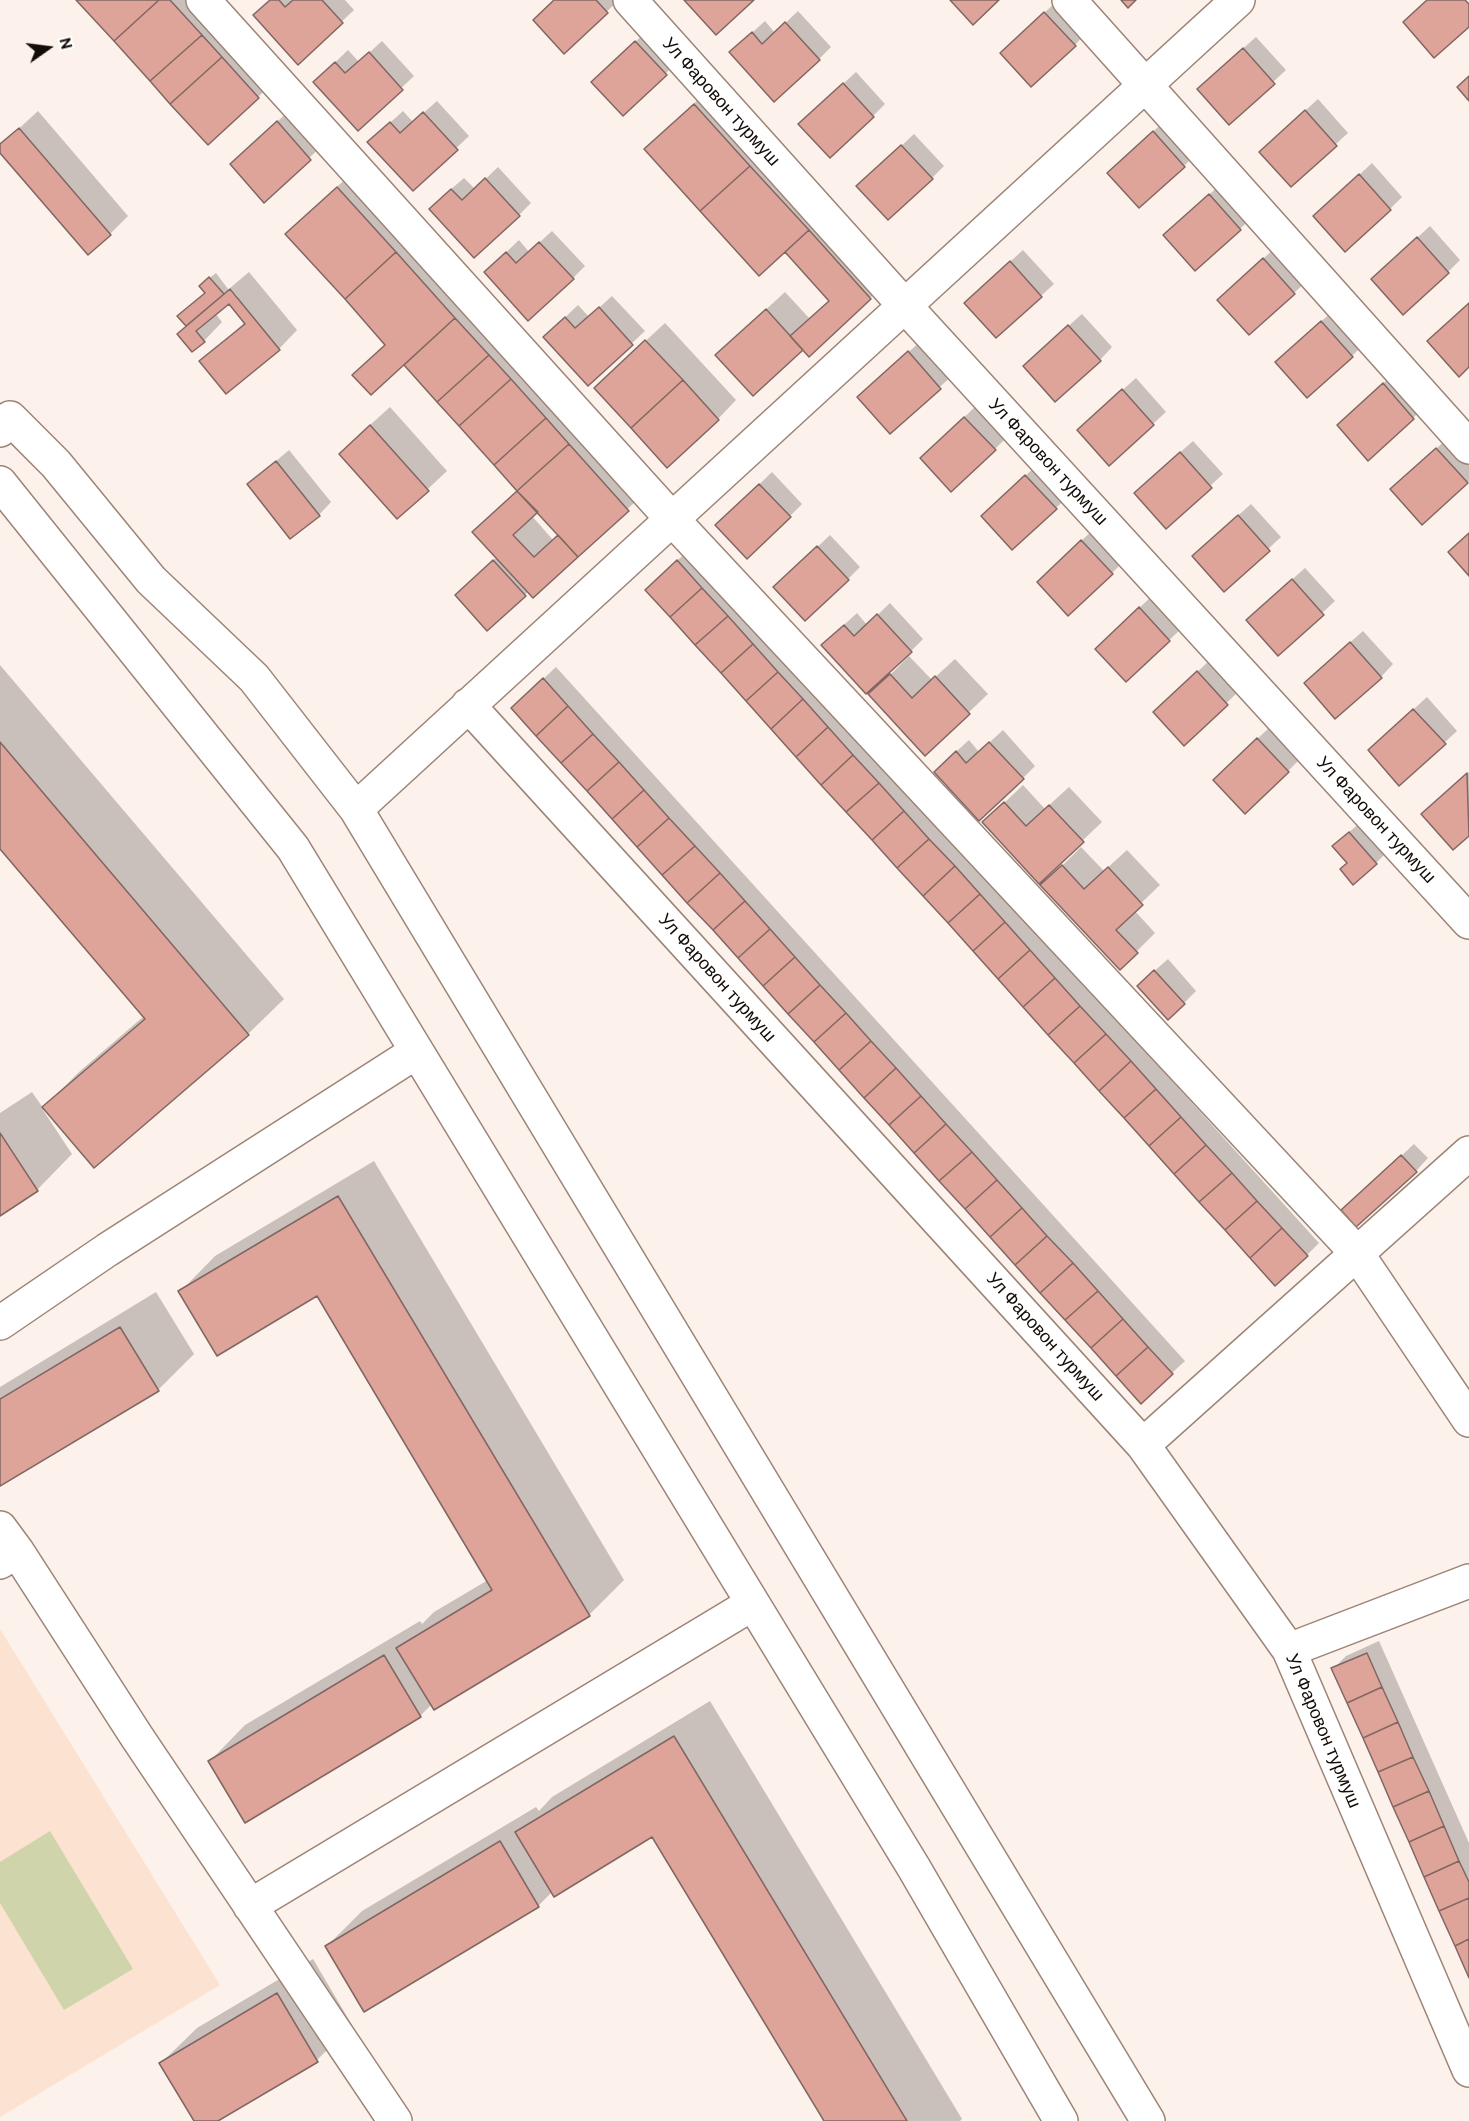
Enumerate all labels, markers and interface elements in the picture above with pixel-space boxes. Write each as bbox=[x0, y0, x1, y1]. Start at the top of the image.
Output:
north arrow bbox=[18, 18, 78, 78]
street label: Ул Фаровон турмуш bbox=[658, 33, 784, 171]
text: N bbox=[55, 36, 77, 51]
street label: Ул Фаровон турмуш bbox=[984, 394, 1112, 530]
street label: Ул Фаровон турмуш bbox=[1312, 752, 1440, 888]
street label: Ул Фаровон турмуш bbox=[654, 909, 780, 1047]
street label: Ул Фаровон турмуш bbox=[982, 1268, 1108, 1406]
street label: Ул Фаровон турмуш bbox=[1281, 1651, 1365, 1811]

